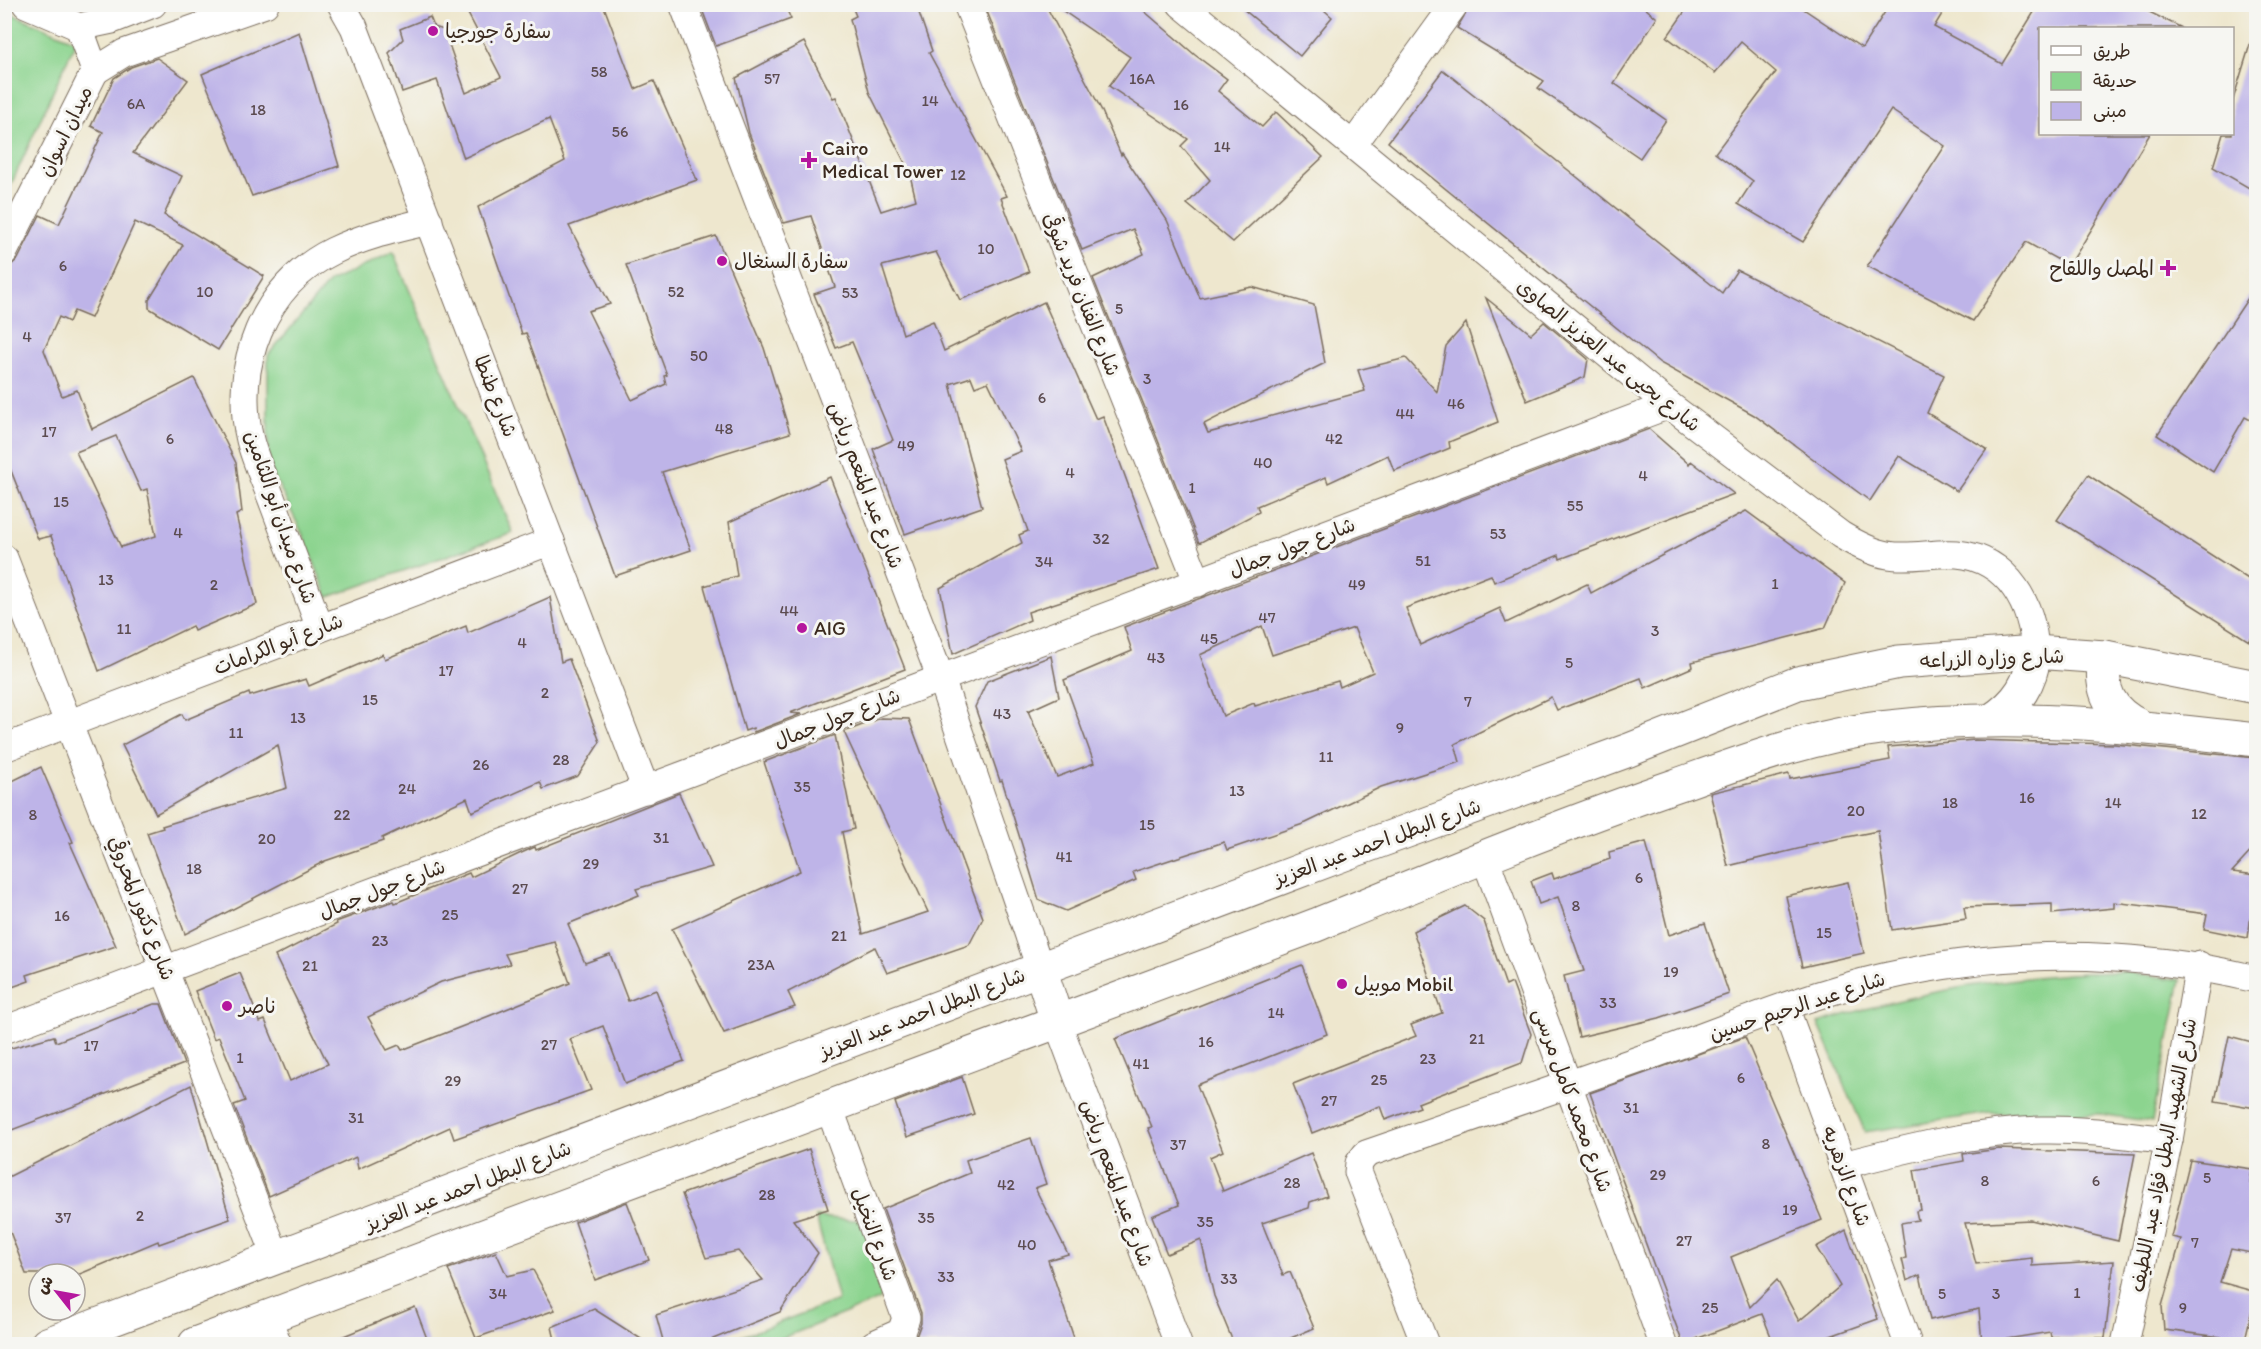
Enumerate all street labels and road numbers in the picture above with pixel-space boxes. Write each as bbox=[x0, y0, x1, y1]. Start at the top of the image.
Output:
street label: ميدان اسوان bbox=[33, 82, 97, 180]
street label: شارع الفنان فريد شوقى bbox=[1036, 208, 1127, 380]
street label: شارع يحيى عبد العزيز الصاوى bbox=[1511, 273, 1706, 438]
street label: شارع طنطا bbox=[468, 352, 523, 441]
street label: شارع عبد المنعم رياض bbox=[820, 398, 909, 573]
street label: شارع ميدان أبو اللثامين bbox=[238, 427, 322, 607]
street label: شارع جول جمال bbox=[1226, 512, 1359, 584]
street label: شارع أبو الكرامات bbox=[210, 608, 347, 682]
street label: شارع وزاره الزراعه bbox=[1919, 643, 2065, 675]
street label: شارع جول جمال bbox=[771, 683, 904, 755]
street label: شارع البطل احمد عبد العزيز bbox=[1268, 793, 1485, 893]
street label: شارع دكتور المحروقي bbox=[102, 832, 181, 984]
street label: شارع جول جمال bbox=[316, 854, 449, 926]
street label: شارع البطل احمد عبد العزيز bbox=[814, 963, 1029, 1066]
street label: شارع عبد الرحيم حسين bbox=[1706, 966, 1889, 1050]
street label: شارع محمد كامل مرسى bbox=[1527, 1004, 1618, 1196]
street label: شارع الشهيد البطل فؤاد عبد اللطيف bbox=[2125, 1016, 2203, 1295]
street label: شارع عبد المنعم رياض bbox=[1073, 1096, 1158, 1271]
street label: شارع الزهريه bbox=[1816, 1123, 1876, 1230]
street label: شارع البطل احمد عبد العزيز bbox=[360, 1136, 575, 1239]
street label: شارع النخيل bbox=[845, 1184, 903, 1285]

